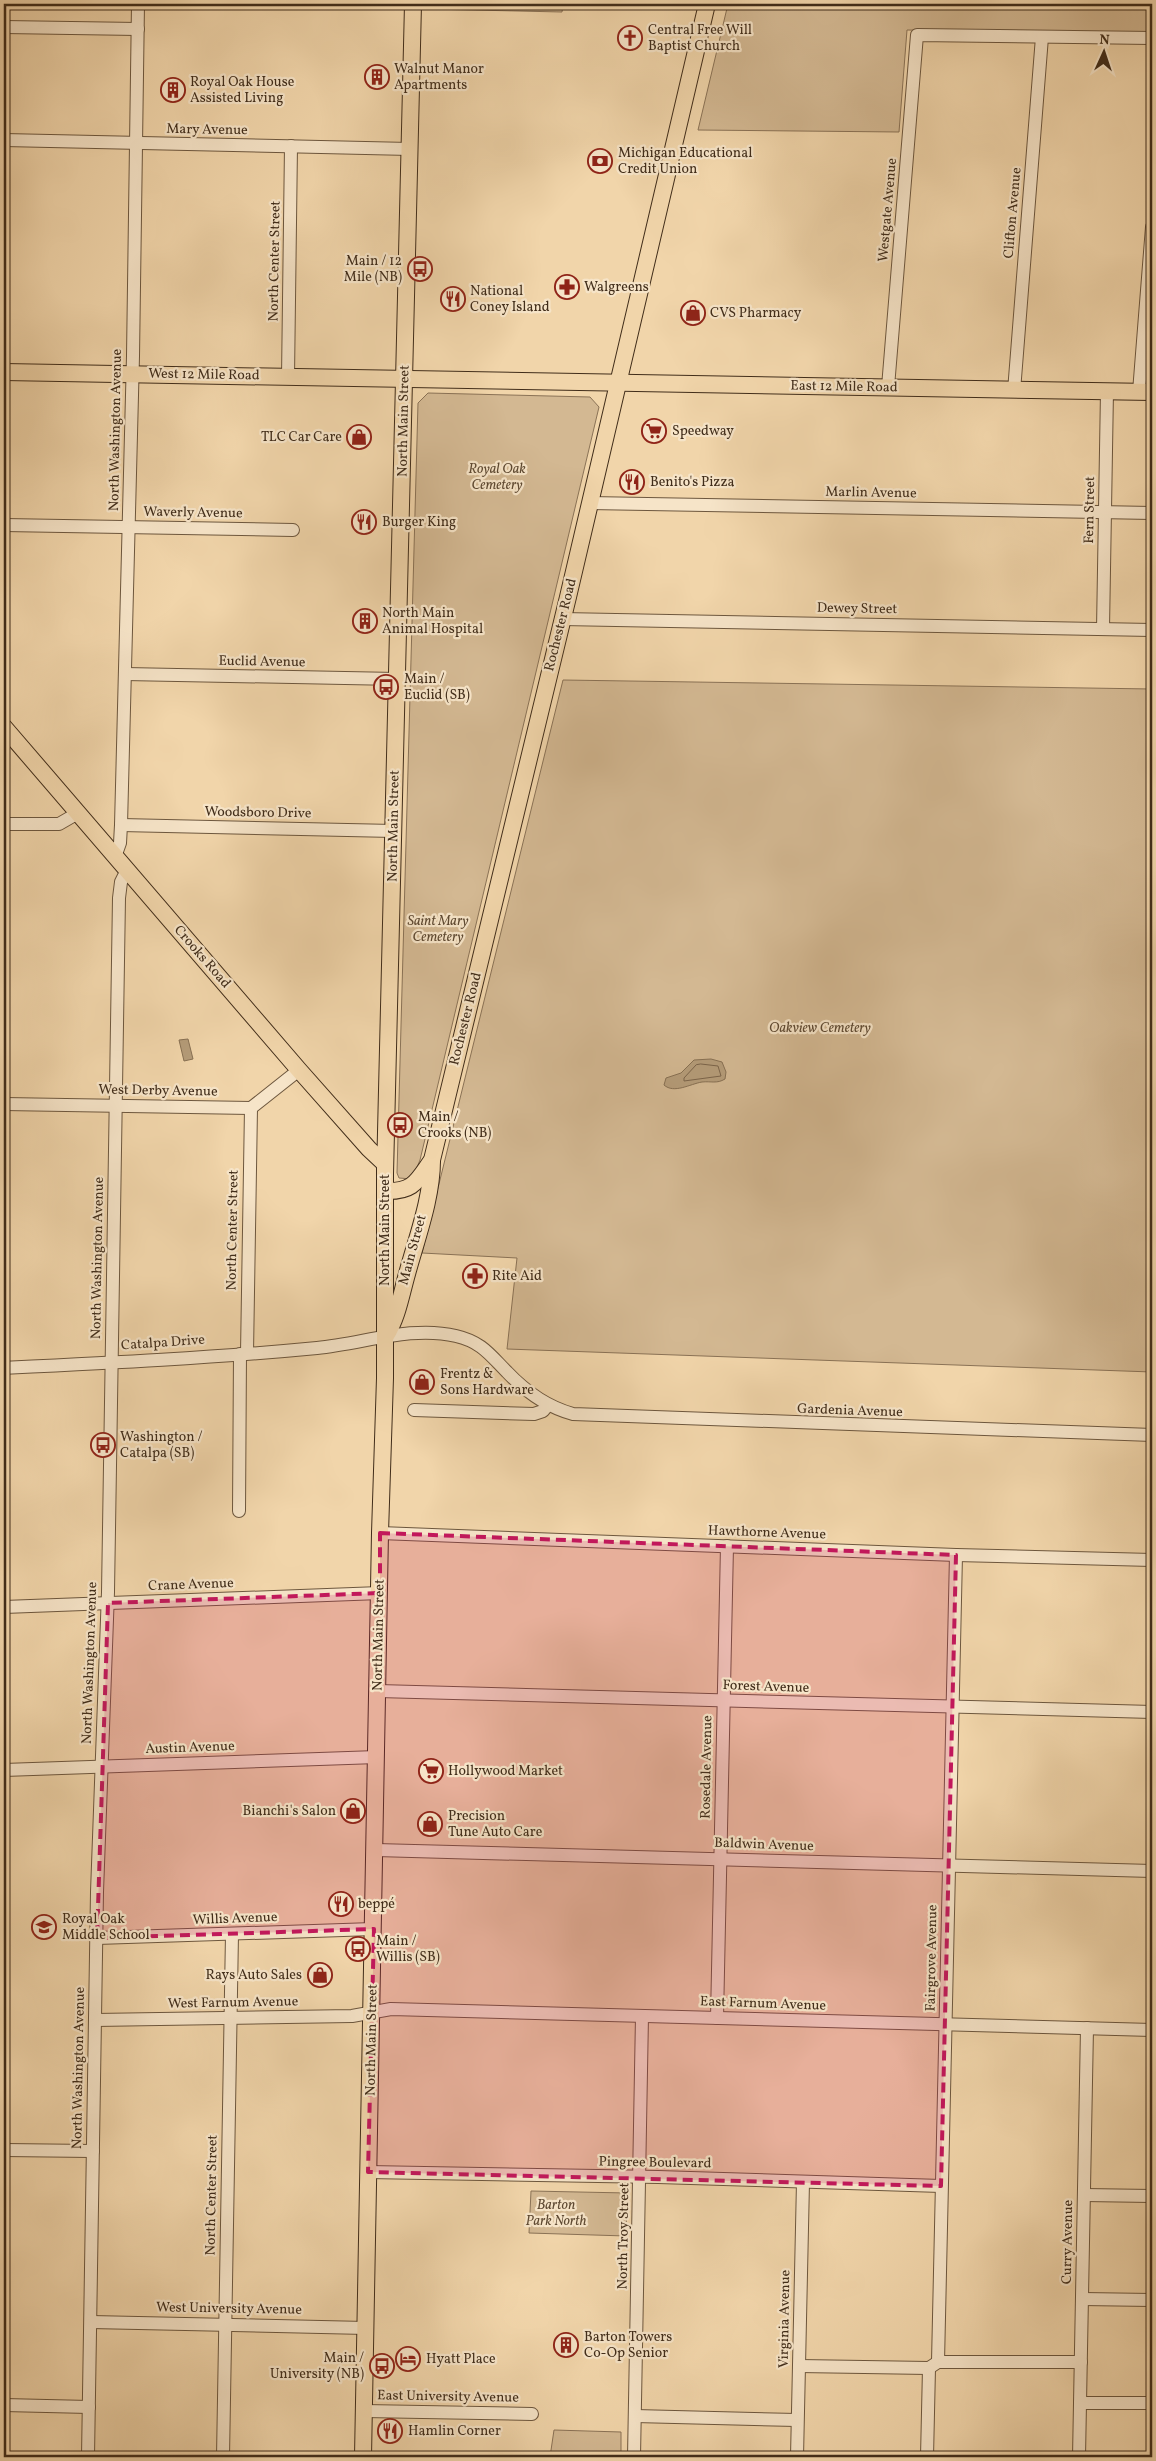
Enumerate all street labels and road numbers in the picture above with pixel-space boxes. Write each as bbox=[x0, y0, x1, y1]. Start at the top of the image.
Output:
street label: Mary Avenue bbox=[166, 120, 248, 140]
street label: Westgate Avenue bbox=[874, 157, 902, 263]
street label: Clifton Avenue bbox=[1000, 166, 1026, 259]
street label: North Center Street bbox=[264, 200, 286, 321]
street label: North Washington Avenue bbox=[105, 348, 127, 511]
street label: West 12 Mile Road bbox=[148, 365, 260, 385]
street label: North Main Street bbox=[394, 365, 414, 477]
street label: East 12 Mile Road bbox=[790, 377, 898, 397]
street label: Fern Street bbox=[1080, 476, 1100, 544]
street label: Marlin Avenue bbox=[825, 483, 917, 503]
street label: Waverly Avenue bbox=[143, 503, 243, 523]
street label: Rochester Road bbox=[540, 576, 582, 674]
street label: Dewey Street bbox=[817, 599, 898, 619]
street label: Euclid Avenue bbox=[218, 652, 306, 672]
street label: North Main Street bbox=[384, 770, 404, 882]
street label: Woodsboro Drive bbox=[204, 803, 312, 823]
street label: Crooks Road bbox=[169, 921, 235, 993]
street label: Rochester Road bbox=[445, 970, 487, 1068]
street label: West Derby Avenue bbox=[98, 1080, 218, 1102]
street label: North Center Street bbox=[222, 1169, 244, 1290]
street label: North Main Street bbox=[376, 1174, 395, 1286]
street label: North Washington Avenue bbox=[87, 1176, 109, 1339]
street label: Main Street bbox=[394, 1213, 432, 1287]
street label: Catalpa Drive bbox=[120, 1331, 206, 1355]
street label: Gardenia Avenue bbox=[797, 1400, 904, 1422]
street label: Hawthorne Avenue bbox=[708, 1521, 827, 1545]
street label: Crane Avenue bbox=[148, 1574, 234, 1596]
street label: North Main Street bbox=[369, 1579, 389, 1691]
street label: North Washington Avenue bbox=[78, 1581, 102, 1745]
street label: Forest Avenue bbox=[722, 1676, 810, 1698]
street label: Rosedale Avenue bbox=[697, 1715, 717, 1819]
street label: Austin Avenue bbox=[145, 1737, 235, 1759]
street label: Baldwin Avenue bbox=[714, 1834, 815, 1856]
street label: Fairgrove Avenue bbox=[922, 1904, 942, 2012]
street label: Willis Avenue bbox=[192, 1908, 278, 1930]
street label: North Main Street bbox=[362, 1984, 382, 2096]
street label: North Washington Avenue bbox=[68, 1986, 90, 2149]
street label: West Farnum Avenue bbox=[168, 1992, 299, 2014]
street label: East Farnum Avenue bbox=[700, 1992, 827, 2016]
street label: North Center Street bbox=[201, 2134, 223, 2255]
street label: Pingree Boulevard bbox=[599, 2153, 712, 2173]
street label: North Troy Street bbox=[614, 2182, 634, 2290]
street label: Curry Avenue bbox=[1058, 2199, 1078, 2284]
street label: Virginia Avenue bbox=[775, 2269, 795, 2368]
street label: West University Avenue bbox=[156, 2298, 302, 2320]
street label: East University Avenue bbox=[377, 2386, 519, 2408]

